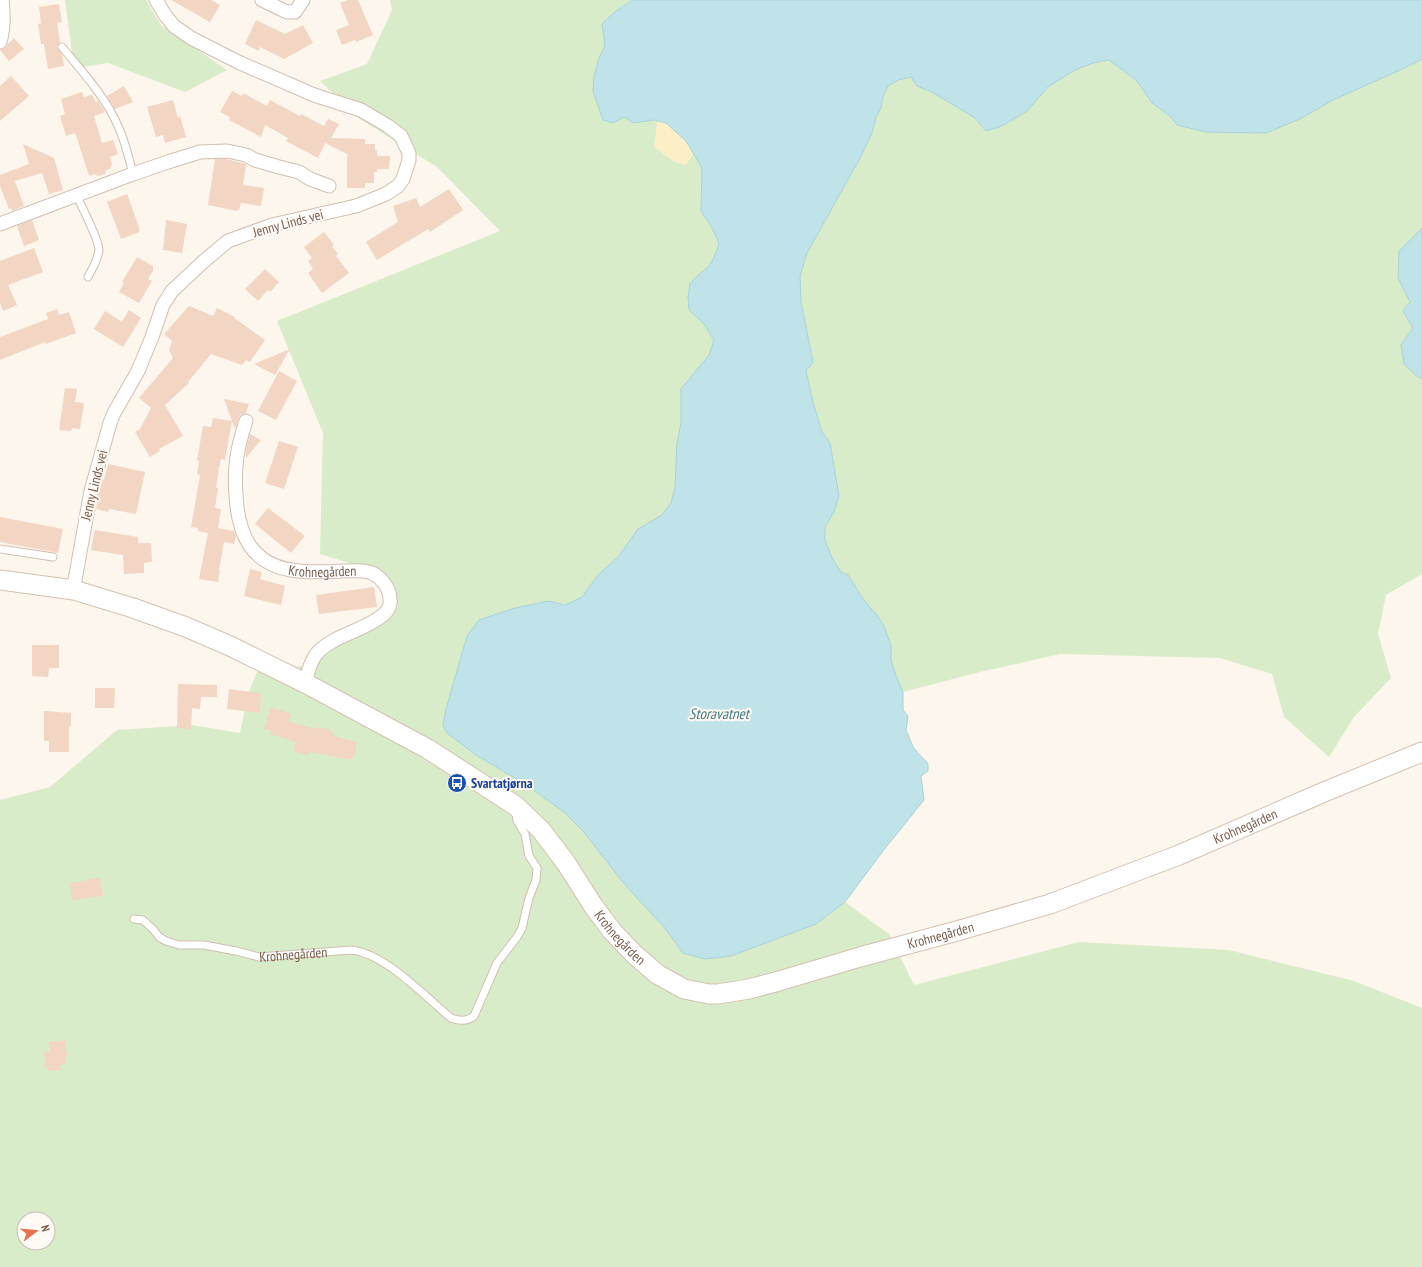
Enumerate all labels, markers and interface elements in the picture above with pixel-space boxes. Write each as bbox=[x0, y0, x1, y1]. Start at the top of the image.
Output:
street label: Jenny Linds vei bbox=[250, 205, 325, 241]
street label: Jenny Linds vei bbox=[76, 448, 111, 523]
street label: Krohnegården bbox=[287, 561, 357, 581]
water label: Storavatnet bbox=[689, 704, 751, 723]
bus stop icon: Svartatjørna bbox=[446, 772, 468, 794]
place label: Svartatjørna bbox=[471, 774, 533, 792]
street label: Krohnegården bbox=[1210, 804, 1280, 848]
street label: Krohnegården bbox=[590, 906, 649, 969]
street label: Krohnegården bbox=[905, 918, 976, 953]
street label: Krohnegården bbox=[259, 943, 328, 966]
north arrow bbox=[16, 1211, 56, 1251]
text: N bbox=[38, 1223, 53, 1233]

